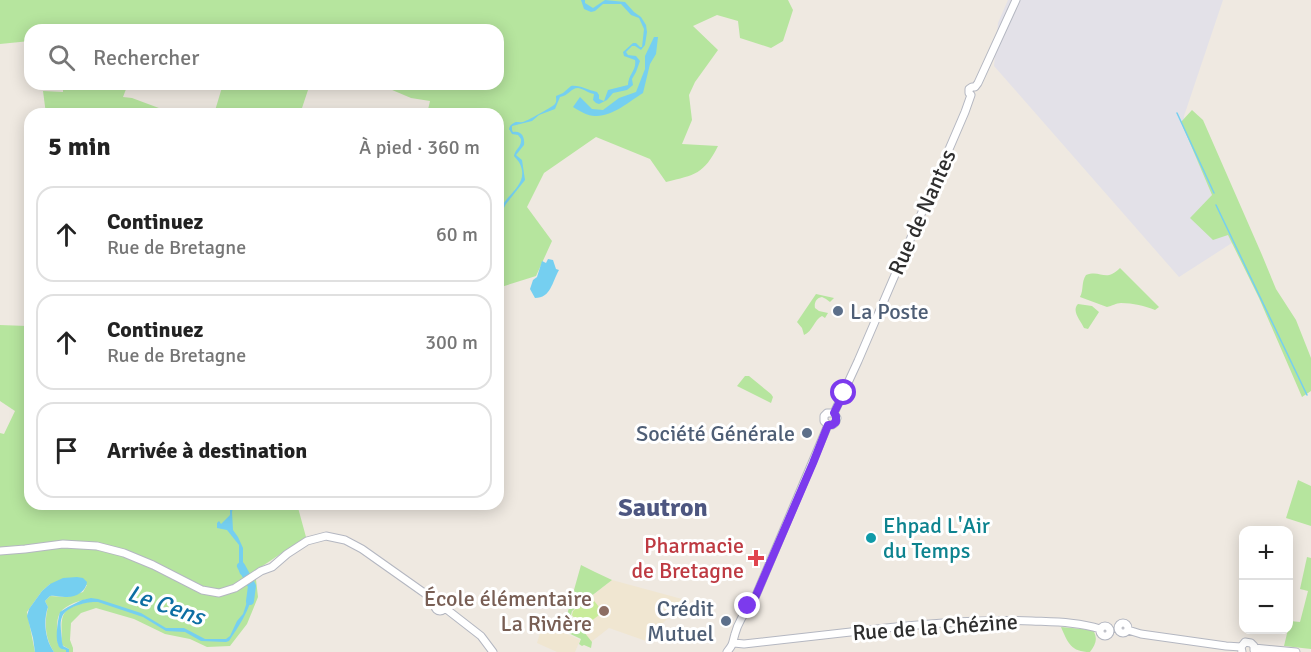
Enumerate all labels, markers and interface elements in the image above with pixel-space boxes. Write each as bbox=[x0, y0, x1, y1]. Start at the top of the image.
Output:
search box bbox=[24, 24, 504, 90]
icon: search bbox=[45, 41, 78, 74]
text: Rechercher bbox=[93, 44, 199, 71]
text: 5 min bbox=[48, 131, 111, 163]
text: À pied · 360 m bbox=[359, 135, 480, 160]
street label: Rue de Nantes bbox=[882, 145, 962, 279]
text: Continuez bbox=[107, 208, 203, 235]
icon: ahead bbox=[50, 218, 83, 251]
text: 60 m bbox=[436, 222, 478, 247]
text: Rue de Bretagne bbox=[107, 235, 246, 260]
place label: La Poste bbox=[850, 298, 929, 325]
marker: La Poste bbox=[831, 304, 845, 318]
text: Continuez bbox=[107, 316, 203, 343]
icon: ahead bbox=[50, 326, 83, 359]
text: 300 m bbox=[425, 330, 478, 355]
text: Rue de Bretagne bbox=[107, 343, 246, 368]
route start bbox=[830, 379, 856, 405]
place label: Société Générale bbox=[636, 420, 795, 447]
marker: Société Générale bbox=[800, 426, 814, 440]
icon: arrive bbox=[50, 434, 83, 467]
text: Arrivée à destination bbox=[107, 437, 307, 464]
district label: Sautron bbox=[618, 492, 708, 524]
place label: Ehpad L'Air du Temps bbox=[883, 512, 990, 564]
map controls bbox=[1239, 526, 1293, 634]
button: + bbox=[1239, 526, 1293, 580]
marker: Ehpad L'Air du Temps bbox=[864, 531, 878, 545]
place label: Pharmacie de Bretagne bbox=[631, 532, 744, 584]
marker: Pharmacie de Bretagne bbox=[749, 551, 763, 565]
water label: Le Cens bbox=[124, 578, 211, 633]
button: − bbox=[1239, 580, 1293, 634]
place label: École élémentaire La Rivière bbox=[424, 585, 592, 637]
route end bbox=[734, 592, 760, 618]
place label: Crédit Mutuel bbox=[647, 595, 714, 647]
marker: École élémentaire La Rivière bbox=[597, 604, 611, 618]
street label: Rue de la Chézine bbox=[851, 608, 1019, 646]
marker: Crédit Mutuel bbox=[719, 614, 733, 628]

